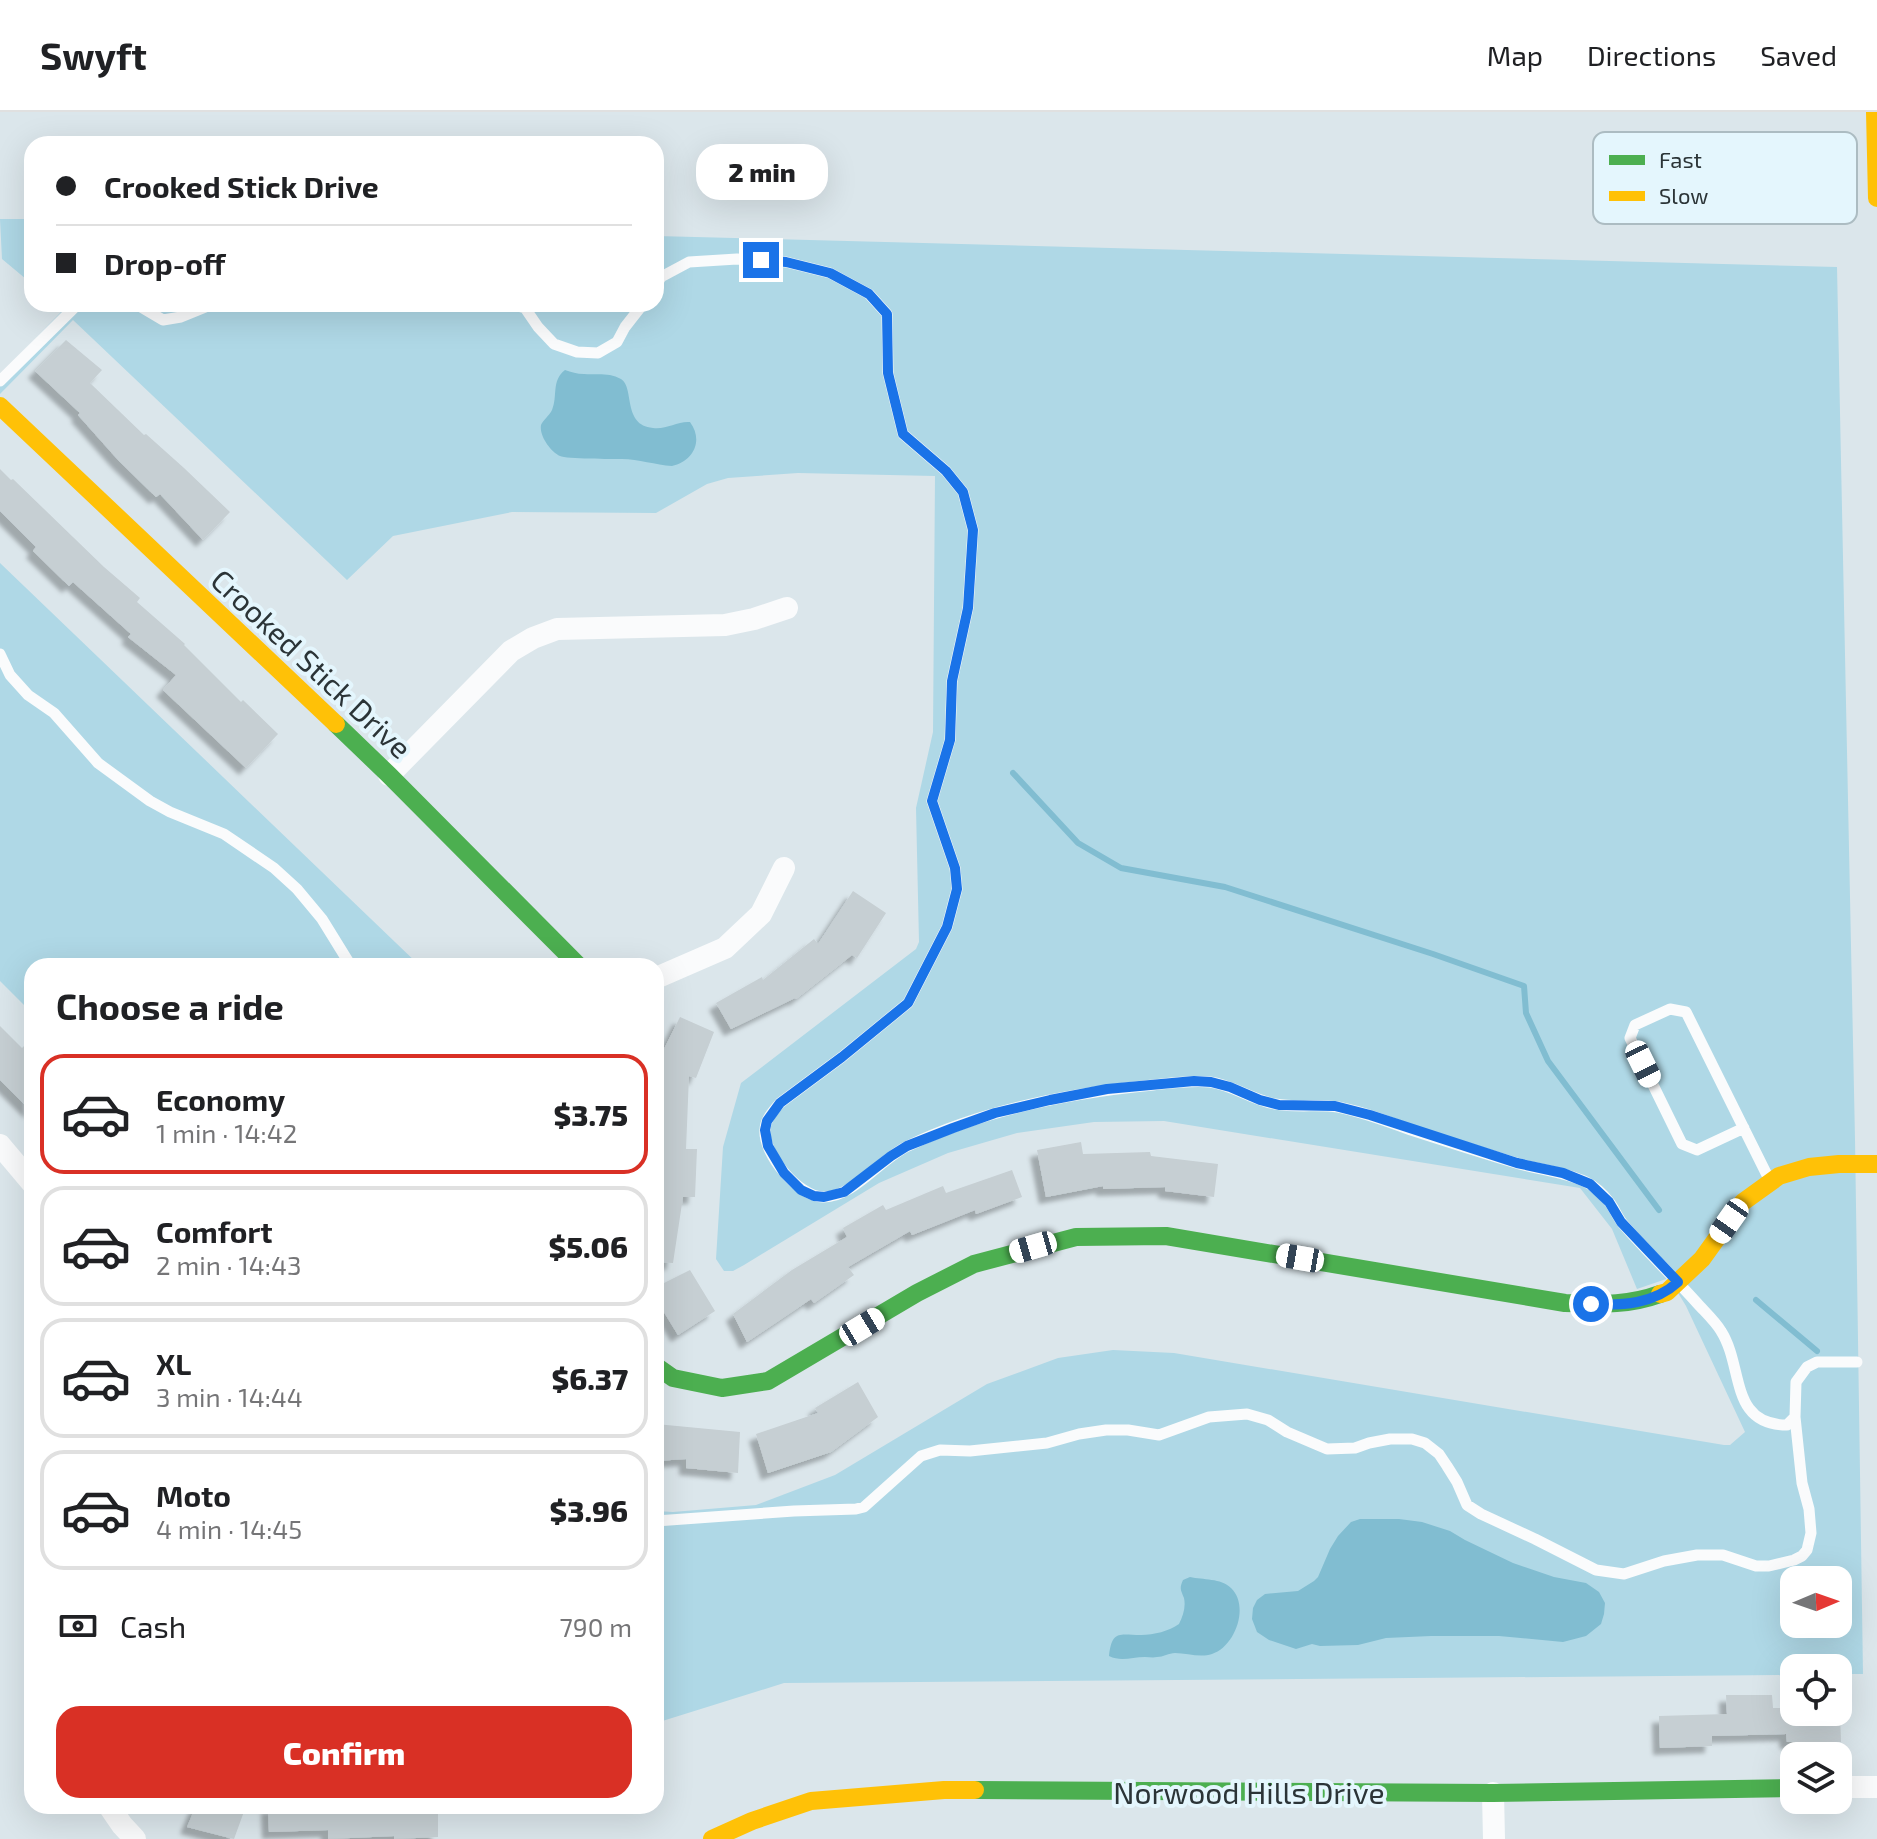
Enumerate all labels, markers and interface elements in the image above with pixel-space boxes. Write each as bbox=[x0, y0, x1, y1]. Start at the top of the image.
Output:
text: Swyft bbox=[40, 32, 147, 78]
text: Map bbox=[1487, 38, 1543, 72]
text: Directions bbox=[1587, 38, 1716, 72]
text: Saved bbox=[1760, 38, 1837, 72]
legend bbox=[1593, 132, 1857, 224]
callout: 2 min bbox=[695, 144, 827, 200]
text: Fast bbox=[1659, 146, 1702, 172]
text: 2 min bbox=[728, 156, 796, 187]
text: Crooked Stick Drive bbox=[104, 168, 379, 204]
text: Slow bbox=[1659, 182, 1708, 208]
route end bbox=[743, 242, 779, 278]
text: Drop-off bbox=[104, 245, 226, 281]
street label: Crooked Stick Drive bbox=[204, 561, 420, 765]
text: Choose a ride bbox=[56, 984, 284, 1027]
car bbox=[1622, 1037, 1664, 1091]
icon: car bbox=[60, 1078, 132, 1150]
text: Economy bbox=[156, 1081, 285, 1117]
text: $3.75 bbox=[554, 1096, 628, 1132]
text: 1 min · 14:42 bbox=[156, 1117, 297, 1148]
car bbox=[1705, 1194, 1753, 1248]
icon: car bbox=[60, 1210, 132, 1282]
text: Comfort bbox=[156, 1213, 273, 1249]
text: $5.06 bbox=[549, 1228, 628, 1264]
car bbox=[1007, 1229, 1059, 1265]
car bbox=[1274, 1242, 1326, 1274]
text: 2 min · 14:43 bbox=[156, 1249, 301, 1280]
route start bbox=[1573, 1286, 1609, 1322]
car bbox=[835, 1304, 889, 1350]
icon: car bbox=[60, 1342, 132, 1414]
text: XL bbox=[156, 1345, 191, 1381]
text: $6.37 bbox=[552, 1360, 628, 1396]
text: 3 min · 14:44 bbox=[156, 1381, 303, 1412]
icon: car bbox=[60, 1474, 132, 1546]
text: Moto bbox=[156, 1477, 231, 1513]
text: $3.96 bbox=[550, 1492, 628, 1528]
text: 4 min · 14:45 bbox=[156, 1513, 302, 1544]
north arrow bbox=[1780, 1566, 1852, 1638]
map controls bbox=[1780, 1566, 1852, 1814]
icon: cash bbox=[56, 1604, 100, 1648]
text: Cash bbox=[120, 1608, 186, 1644]
text: 790 m bbox=[560, 1611, 632, 1642]
button: locate bbox=[1780, 1654, 1852, 1726]
button: Confirm bbox=[56, 1706, 632, 1798]
button: layers bbox=[1780, 1742, 1852, 1814]
street label: Norwood Hills Drive bbox=[1113, 1774, 1385, 1810]

